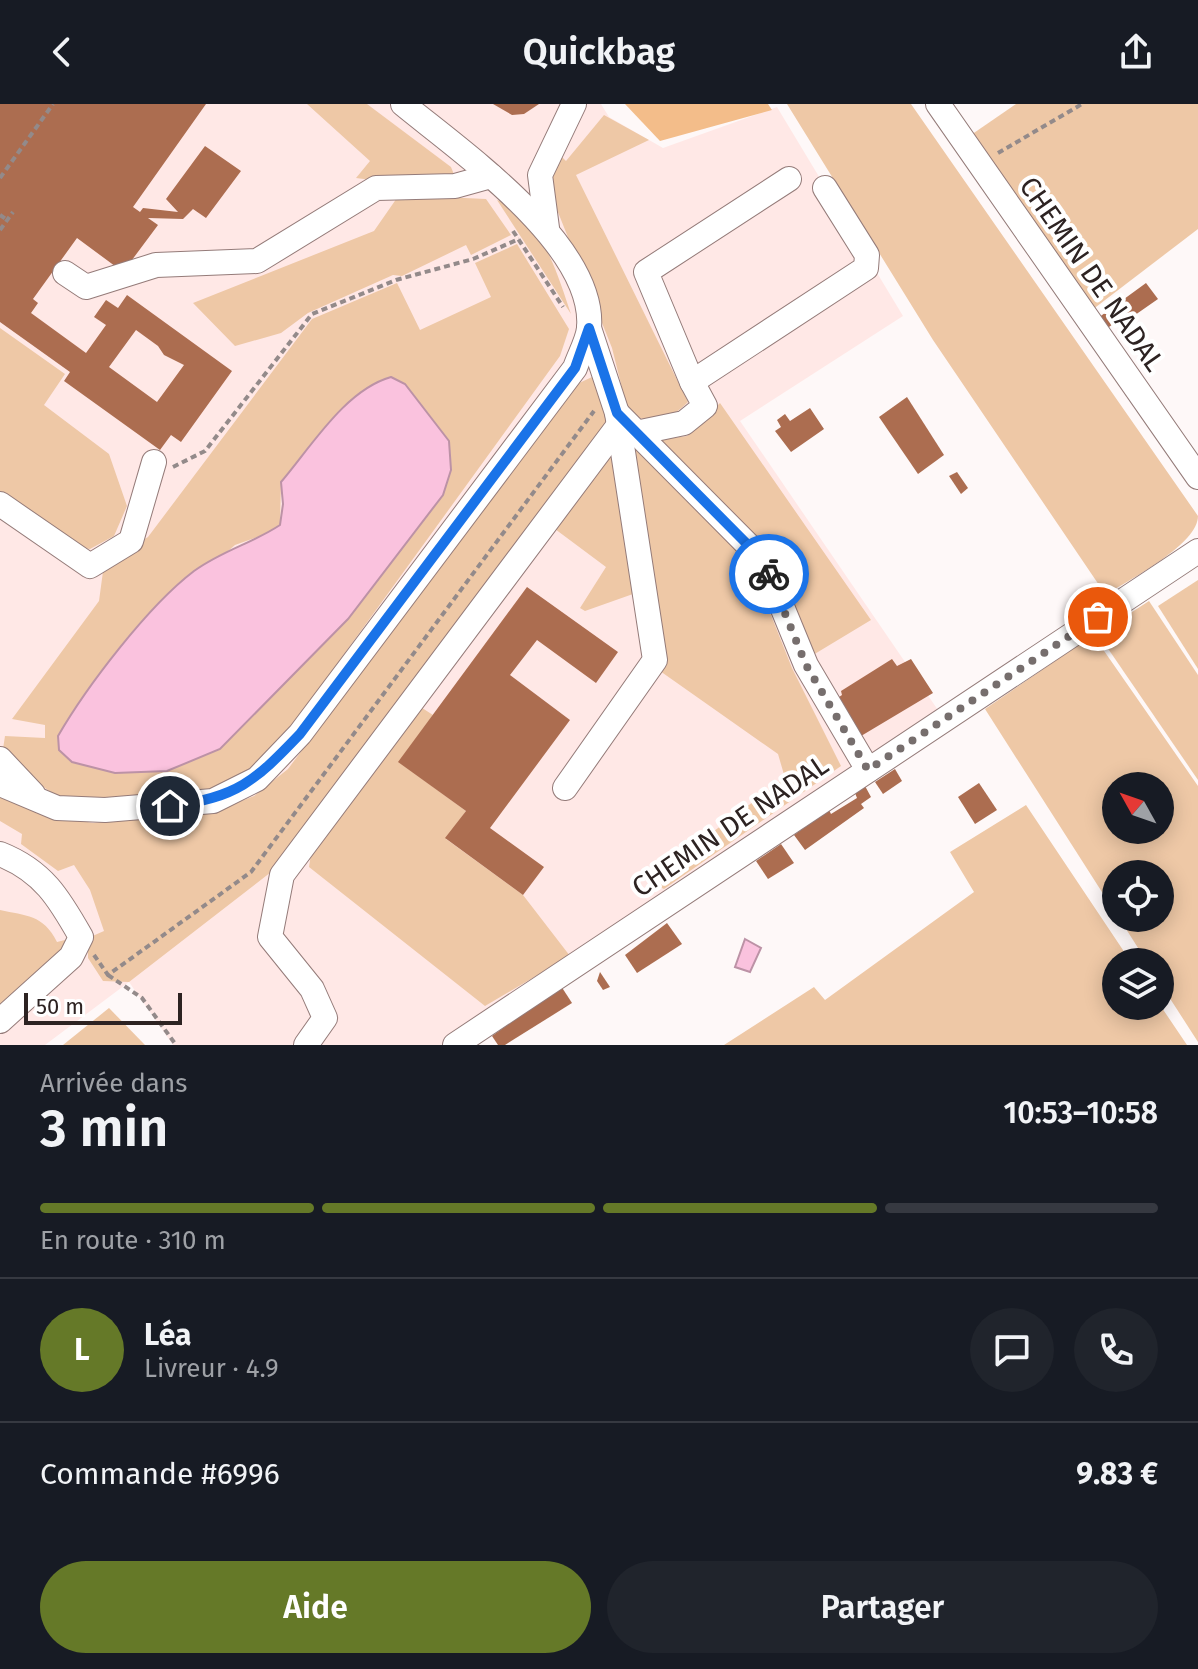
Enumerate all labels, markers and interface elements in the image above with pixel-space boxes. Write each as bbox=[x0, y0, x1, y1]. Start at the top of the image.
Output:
icon: back bbox=[40, 30, 84, 74]
text: Quickbag bbox=[523, 30, 675, 74]
icon: share bbox=[1114, 30, 1158, 74]
street label: CHEMIN DE NADAL bbox=[1013, 170, 1171, 378]
courier bbox=[729, 534, 809, 614]
icon: bike bbox=[747, 552, 791, 596]
pin bbox=[1064, 583, 1132, 651]
icon: bag bbox=[1076, 595, 1120, 639]
street label: CHEMIN DE NADAL bbox=[626, 748, 834, 904]
pin bbox=[136, 772, 204, 840]
north arrow bbox=[1102, 772, 1174, 844]
map controls bbox=[1102, 772, 1174, 1020]
icon: home bbox=[148, 784, 192, 828]
button: locate bbox=[1102, 860, 1174, 932]
button: layers bbox=[1102, 948, 1174, 1020]
scale bar bbox=[24, 989, 182, 1025]
text: 50 m bbox=[36, 993, 84, 1020]
text: Arrivée dans bbox=[40, 1068, 187, 1099]
text: 10:53–10:58 bbox=[1004, 1095, 1158, 1131]
text: 3 min bbox=[40, 1097, 168, 1160]
text: En route · 310 m bbox=[40, 1225, 226, 1256]
button: chat bbox=[970, 1308, 1054, 1392]
button: phone bbox=[1074, 1308, 1158, 1392]
text: Léa bbox=[144, 1317, 191, 1353]
text: L bbox=[74, 1332, 90, 1368]
text: Livreur · 4.9 bbox=[144, 1353, 279, 1384]
text: Commande #6996 bbox=[40, 1456, 280, 1492]
text: 9.83 € bbox=[1076, 1456, 1158, 1492]
button: Aide bbox=[40, 1561, 591, 1653]
button: Partager bbox=[607, 1561, 1158, 1653]

